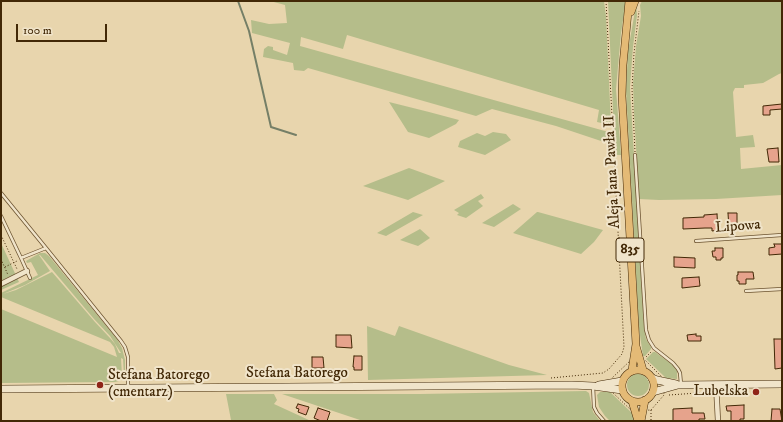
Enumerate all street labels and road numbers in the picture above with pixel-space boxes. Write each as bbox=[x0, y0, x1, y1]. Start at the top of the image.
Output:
street label: Aleja Jana Pawła II bbox=[601, 115, 625, 229]
street label: Lipowa bbox=[715, 216, 761, 238]
road number: 835 bbox=[616, 238, 644, 262]
street label: Stefana Batorego bbox=[246, 365, 348, 383]

